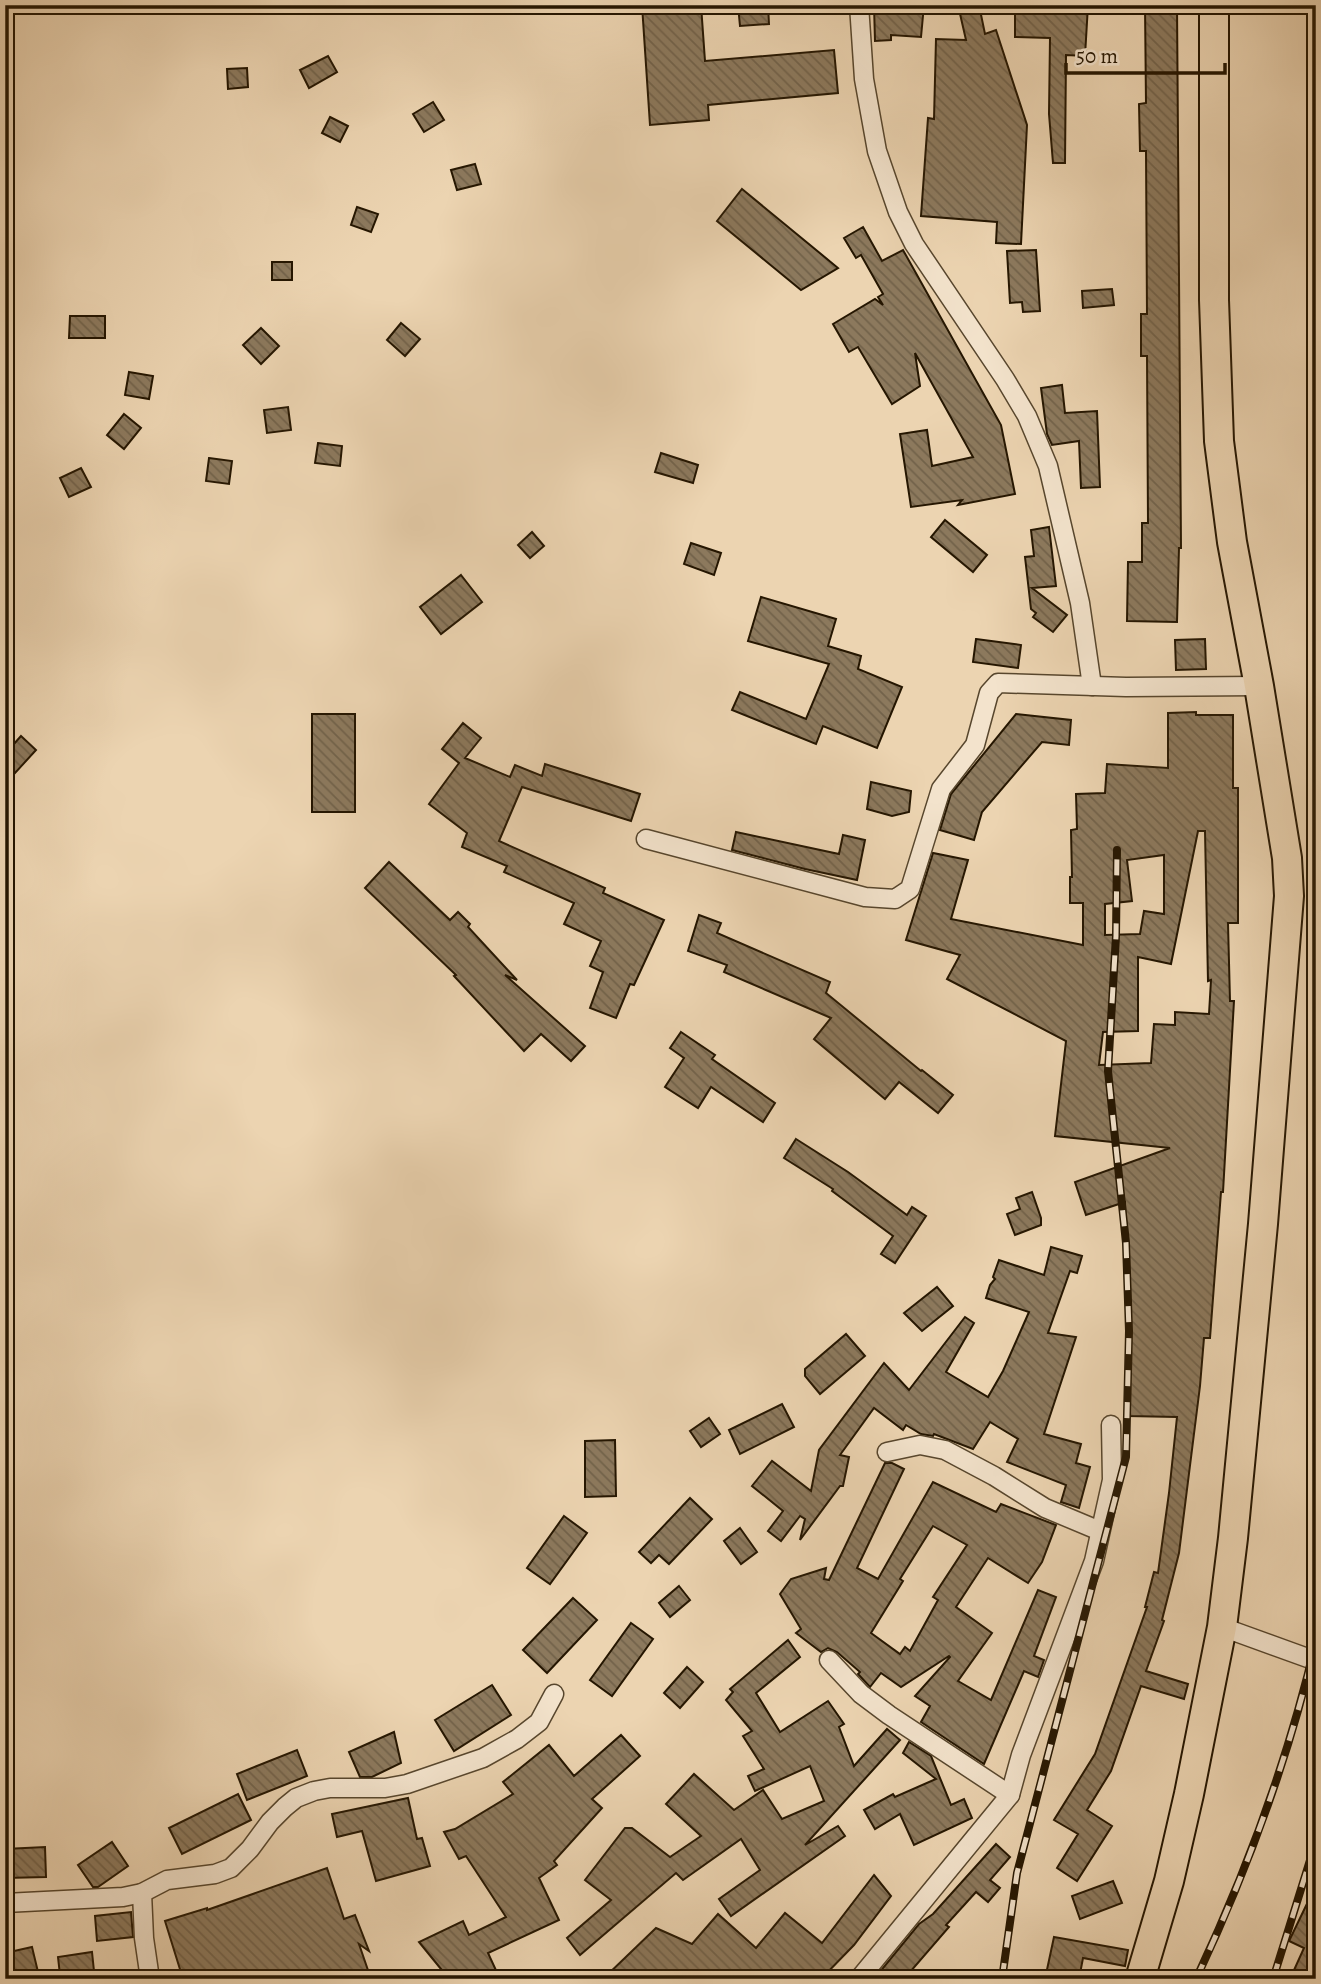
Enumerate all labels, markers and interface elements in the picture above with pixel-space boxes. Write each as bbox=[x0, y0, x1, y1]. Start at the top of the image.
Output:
scale bar bbox=[1066, 32, 1225, 76]
text: 50 m bbox=[1076, 42, 1118, 70]

